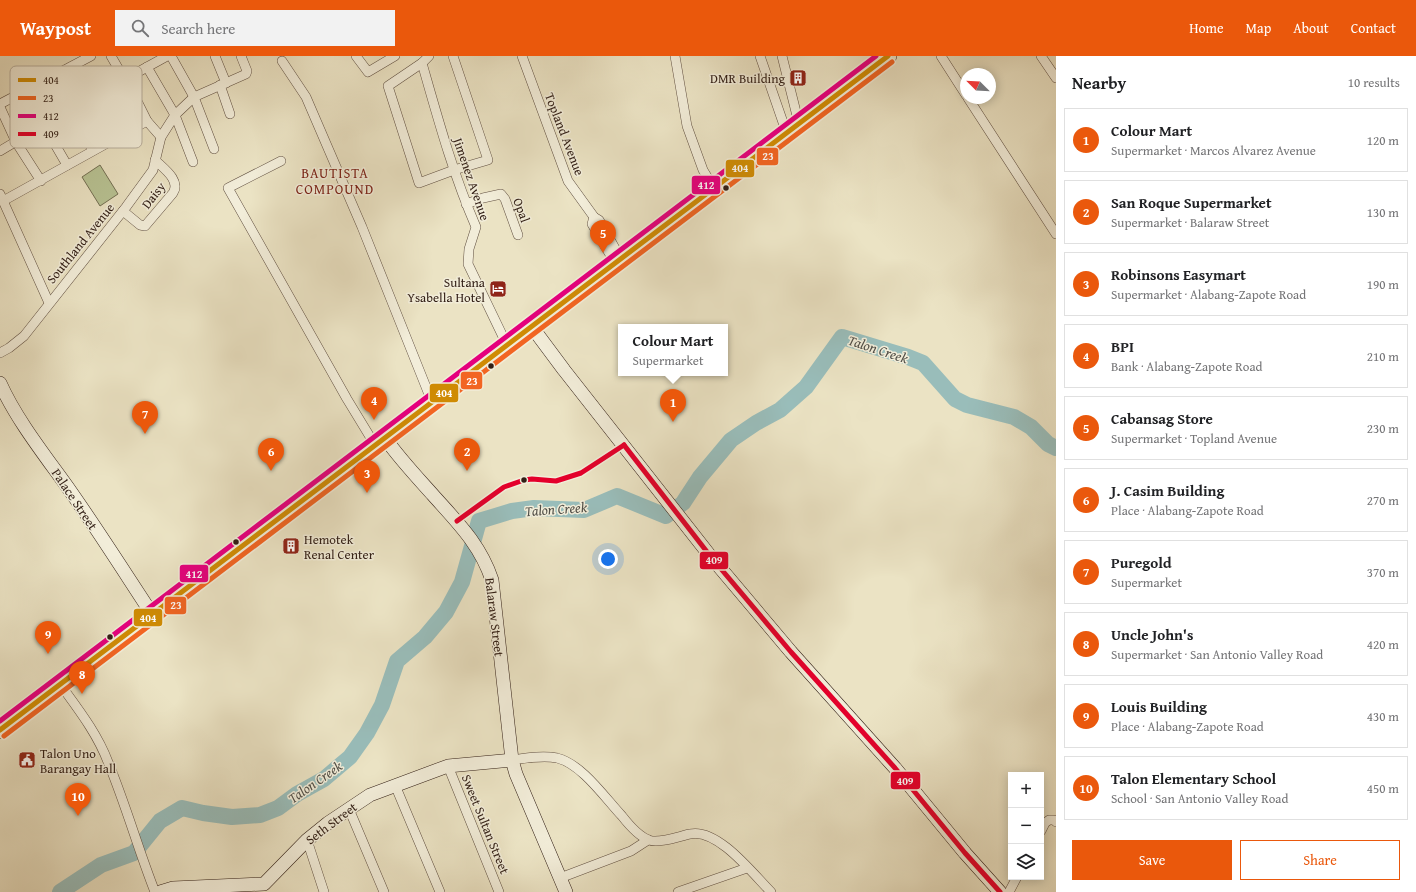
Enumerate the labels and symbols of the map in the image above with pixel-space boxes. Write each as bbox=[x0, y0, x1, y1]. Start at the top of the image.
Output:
legend bbox=[10, 66, 142, 148]
building icon: DMR Building bbox=[788, 68, 808, 88]
north arrow bbox=[960, 68, 996, 104]
place label: DMR Building bbox=[710, 69, 786, 88]
text: 404 bbox=[43, 72, 59, 88]
text: 23 bbox=[43, 90, 54, 106]
street label: Topland Avenue bbox=[540, 90, 589, 178]
text: 412 bbox=[43, 108, 59, 124]
text: 409 bbox=[43, 126, 59, 142]
street label: Jimenez Avenue bbox=[448, 133, 495, 223]
line badge: 23 bbox=[756, 147, 779, 166]
text: 23 bbox=[762, 148, 774, 164]
line badge: 404 bbox=[725, 159, 755, 178]
text: 404 bbox=[731, 160, 749, 176]
district label: BAUTISTA COMPOUND bbox=[296, 163, 374, 199]
line badge: 412 bbox=[691, 175, 721, 195]
street label: Daisy bbox=[137, 177, 170, 213]
text: 412 bbox=[697, 177, 715, 193]
unlabelled marker bbox=[721, 183, 731, 193]
street label: Opal bbox=[508, 195, 535, 225]
street label: Southland Avenue bbox=[42, 199, 119, 288]
pin: 5 bbox=[590, 220, 616, 253]
place label: Sultana Ysabella Hotel bbox=[407, 273, 486, 307]
hotel icon: Sultana Ysabella Hotel bbox=[488, 279, 508, 299]
water label: Talon Creek bbox=[845, 330, 911, 368]
unlabelled marker bbox=[486, 361, 496, 371]
line badge: 23 bbox=[460, 371, 483, 390]
text: 23 bbox=[466, 373, 478, 389]
line badge: 404 bbox=[429, 383, 459, 403]
text: 404 bbox=[435, 385, 453, 401]
pin: 4 bbox=[361, 387, 387, 420]
pin: 1 bbox=[660, 389, 686, 422]
pin: 7 bbox=[132, 401, 158, 434]
pin: 6 bbox=[258, 438, 284, 471]
pin: 2 bbox=[454, 438, 480, 471]
pin: 3 bbox=[354, 460, 380, 493]
street label: Palace Street bbox=[47, 465, 102, 534]
unlabelled marker bbox=[519, 475, 529, 485]
water label: Talon Creek bbox=[524, 497, 588, 521]
place label: Hemotek Renal Center bbox=[304, 530, 375, 564]
building icon: Hemotek Renal Center bbox=[281, 536, 301, 556]
unlabelled marker bbox=[231, 537, 241, 547]
your location bbox=[598, 549, 618, 569]
line badge: 409 bbox=[699, 551, 729, 570]
text: 409 bbox=[705, 552, 723, 568]
line badge: 412 bbox=[179, 564, 209, 583]
text: 412 bbox=[185, 566, 203, 582]
street label: Balaraw Street bbox=[480, 576, 509, 658]
line badge: 23 bbox=[164, 596, 187, 615]
text: 23 bbox=[170, 597, 182, 613]
line badge: 404 bbox=[133, 608, 163, 627]
text: 404 bbox=[139, 610, 157, 626]
pin: 9 bbox=[35, 621, 61, 654]
unlabelled marker bbox=[105, 632, 115, 642]
pin: 8 bbox=[69, 661, 95, 694]
place label: Talon Uno Barangay Hall bbox=[40, 744, 117, 778]
public building icon: Talon Uno Barangay Hall bbox=[17, 750, 37, 770]
water label: Talon Creek bbox=[284, 756, 347, 808]
line badge: 409 bbox=[890, 771, 921, 790]
street label: Sweet Sultan Street bbox=[457, 772, 514, 877]
text: 409 bbox=[896, 773, 914, 789]
pin: 10 bbox=[65, 783, 91, 816]
street label: Seth Street bbox=[302, 797, 361, 849]

